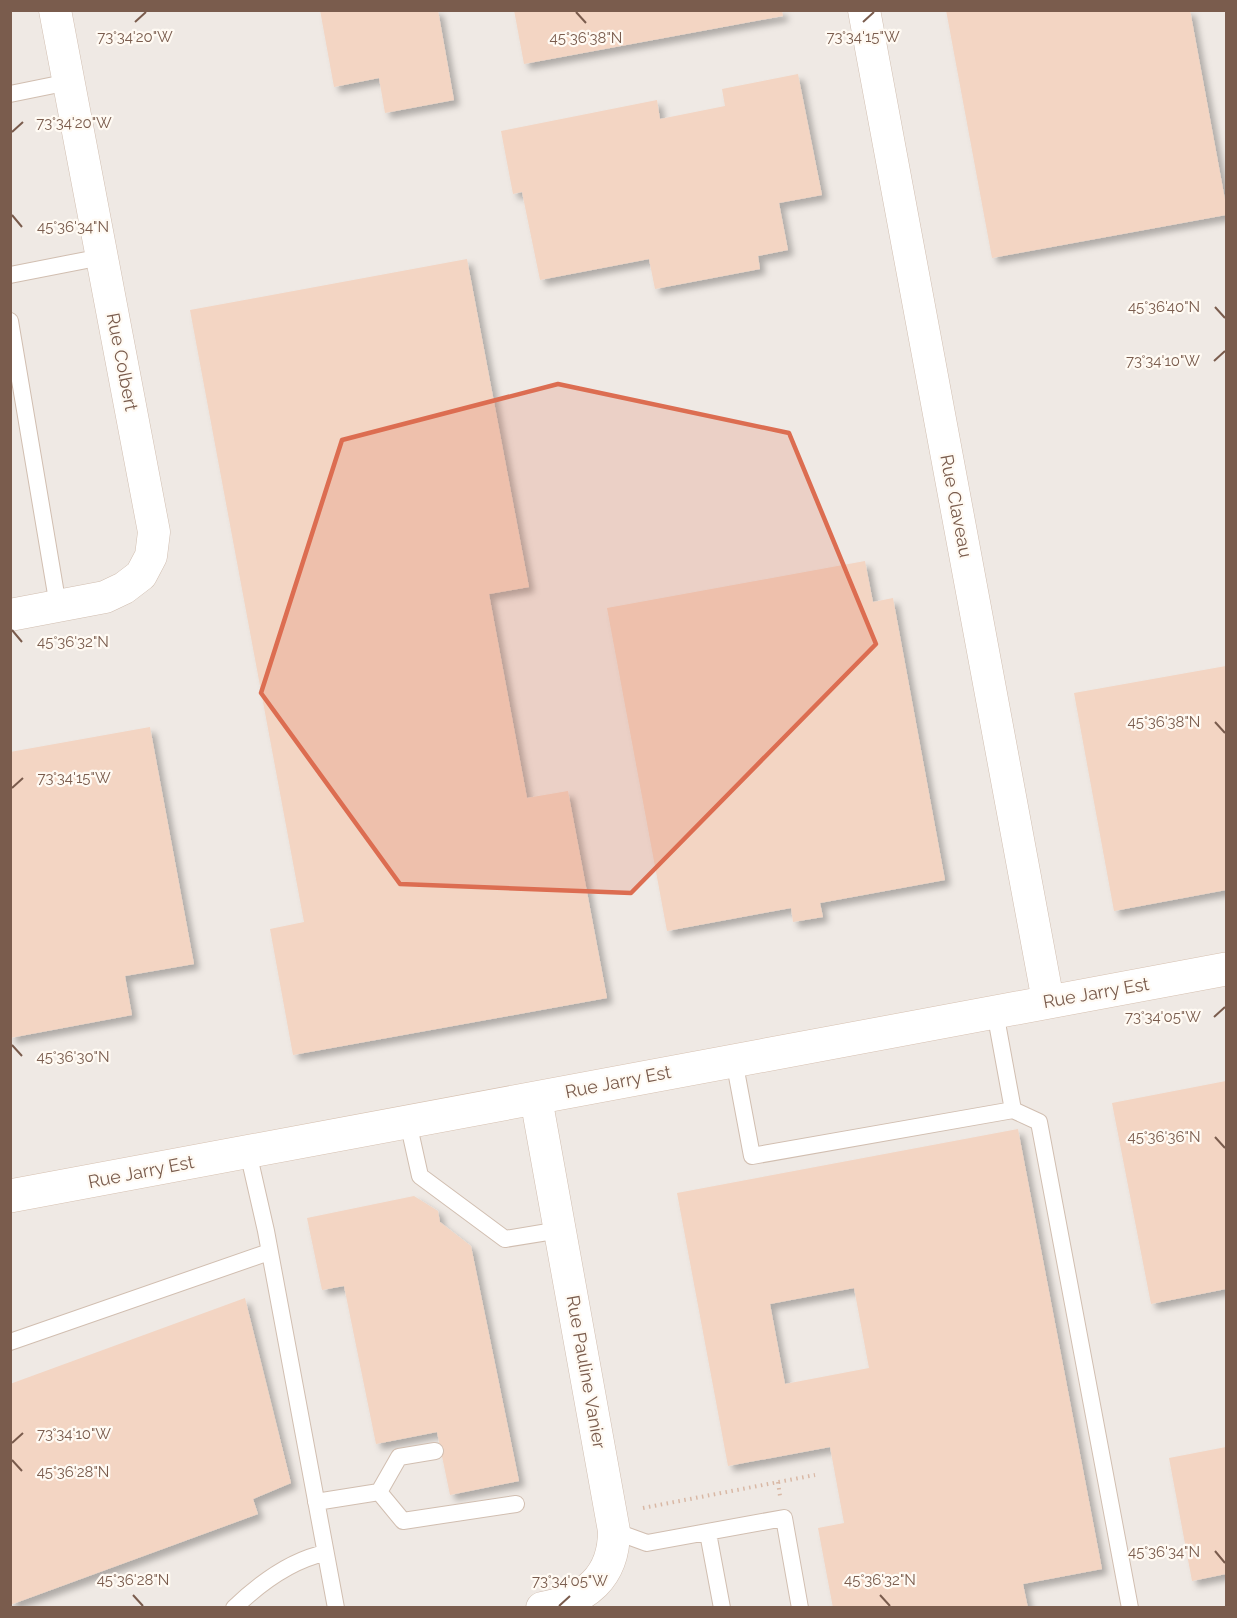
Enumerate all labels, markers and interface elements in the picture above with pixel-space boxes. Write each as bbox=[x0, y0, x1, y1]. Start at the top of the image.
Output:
text: 73°34'20"W bbox=[97, 28, 173, 46]
text: 73°34'15"W bbox=[826, 28, 900, 46]
text: 45°36'38"N bbox=[550, 29, 622, 47]
text: 73°34'20"W bbox=[36, 114, 112, 132]
text: 45°36'34"N bbox=[37, 218, 109, 236]
text: 45°36'40"N bbox=[1128, 298, 1200, 316]
street label: Rue Colbert bbox=[103, 311, 142, 413]
text: 73°34'10"W bbox=[1126, 352, 1200, 370]
street label: Rue Claveau bbox=[936, 453, 977, 559]
text: 45°36'32"N bbox=[37, 633, 109, 651]
text: 45°36'38"N bbox=[1128, 713, 1200, 731]
text: 73°34'15"W bbox=[37, 769, 111, 787]
street label: Rue Jarry Est bbox=[1041, 973, 1151, 1012]
text: 73°34'05"W bbox=[1125, 1008, 1201, 1026]
text: 45°36'30"N bbox=[36, 1048, 110, 1066]
street label: Rue Jarry Est bbox=[563, 1061, 673, 1102]
text: 45°36'36"N bbox=[1127, 1128, 1201, 1146]
street label: Rue Jarry Est bbox=[86, 1151, 196, 1192]
street label: Rue Pauline Vanier bbox=[563, 1294, 610, 1451]
text: 73°34'10"W bbox=[37, 1425, 111, 1443]
text: 45°36'28"N bbox=[37, 1463, 109, 1481]
text: 45°36'34"N bbox=[1128, 1543, 1200, 1561]
text: 45°36'28"N bbox=[97, 1571, 169, 1589]
text: 45°36'32"N bbox=[844, 1571, 916, 1589]
text: 73°34'05"W bbox=[532, 1572, 608, 1590]

